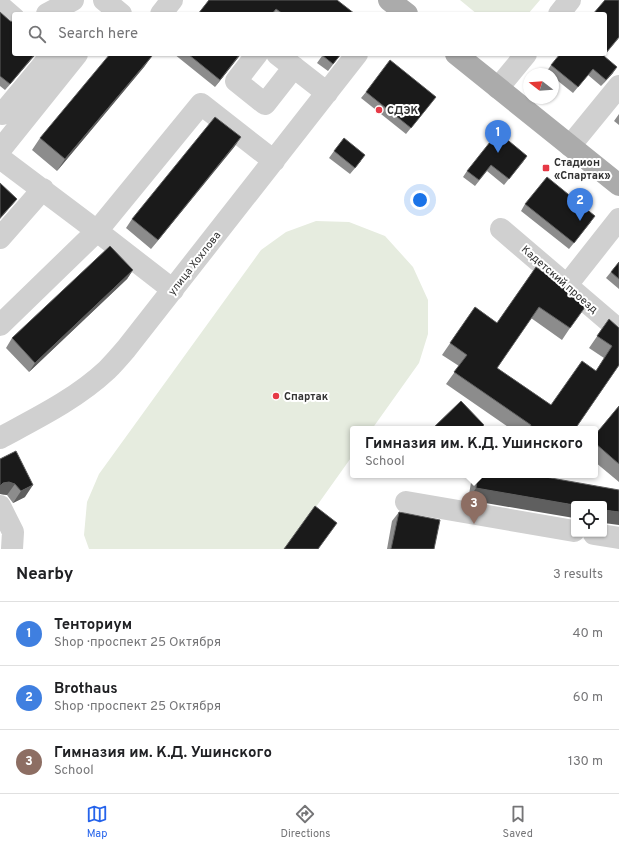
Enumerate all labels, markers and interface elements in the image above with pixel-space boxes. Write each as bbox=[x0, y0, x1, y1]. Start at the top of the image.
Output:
search box bbox=[12, 12, 607, 56]
icon: search bbox=[26, 23, 48, 45]
text: Search here bbox=[58, 25, 138, 44]
north arrow bbox=[523, 68, 559, 104]
place label: СДЭК bbox=[387, 104, 419, 118]
marker: СДЭК bbox=[374, 105, 384, 115]
pin: 1 bbox=[485, 120, 511, 153]
place label: Стадион «Спартак» bbox=[554, 156, 611, 183]
marker: Стадион «Спартак» bbox=[541, 163, 551, 173]
pin: 2 bbox=[567, 188, 593, 221]
your location bbox=[410, 190, 430, 210]
street label: улица Хохлова bbox=[165, 229, 224, 298]
street label: Кадетский проезд bbox=[518, 243, 601, 317]
place label: Спартак bbox=[284, 390, 329, 404]
marker: Спартак bbox=[271, 391, 281, 401]
popup bbox=[350, 426, 598, 478]
text: Гимназия им. К.Д. Ушинского bbox=[365, 435, 583, 454]
text: School bbox=[365, 454, 405, 470]
pin: 3 bbox=[461, 491, 487, 524]
map controls bbox=[571, 501, 607, 537]
button: locate bbox=[571, 501, 607, 537]
text: Nearby bbox=[16, 564, 73, 586]
text: 3 results bbox=[553, 567, 603, 583]
text: Тенториум bbox=[54, 616, 132, 635]
text: 1 bbox=[26, 626, 32, 642]
text: 40 m bbox=[573, 626, 603, 642]
text: Shop · проспект 25 Октября bbox=[54, 635, 221, 651]
text: Brothaus bbox=[54, 680, 118, 699]
text: 2 bbox=[25, 690, 33, 706]
text: 60 m bbox=[573, 690, 603, 706]
text: Shop · проспект 25 Октября bbox=[54, 699, 221, 715]
text: Гимназия им. К.Д. Ушинского bbox=[54, 744, 272, 763]
text: 3 bbox=[25, 754, 33, 770]
text: 130 m bbox=[568, 754, 603, 770]
text: School bbox=[54, 763, 94, 779]
tab: Map bbox=[86, 803, 108, 841]
tab: Directions bbox=[280, 803, 330, 841]
tab: Saved bbox=[503, 803, 533, 841]

